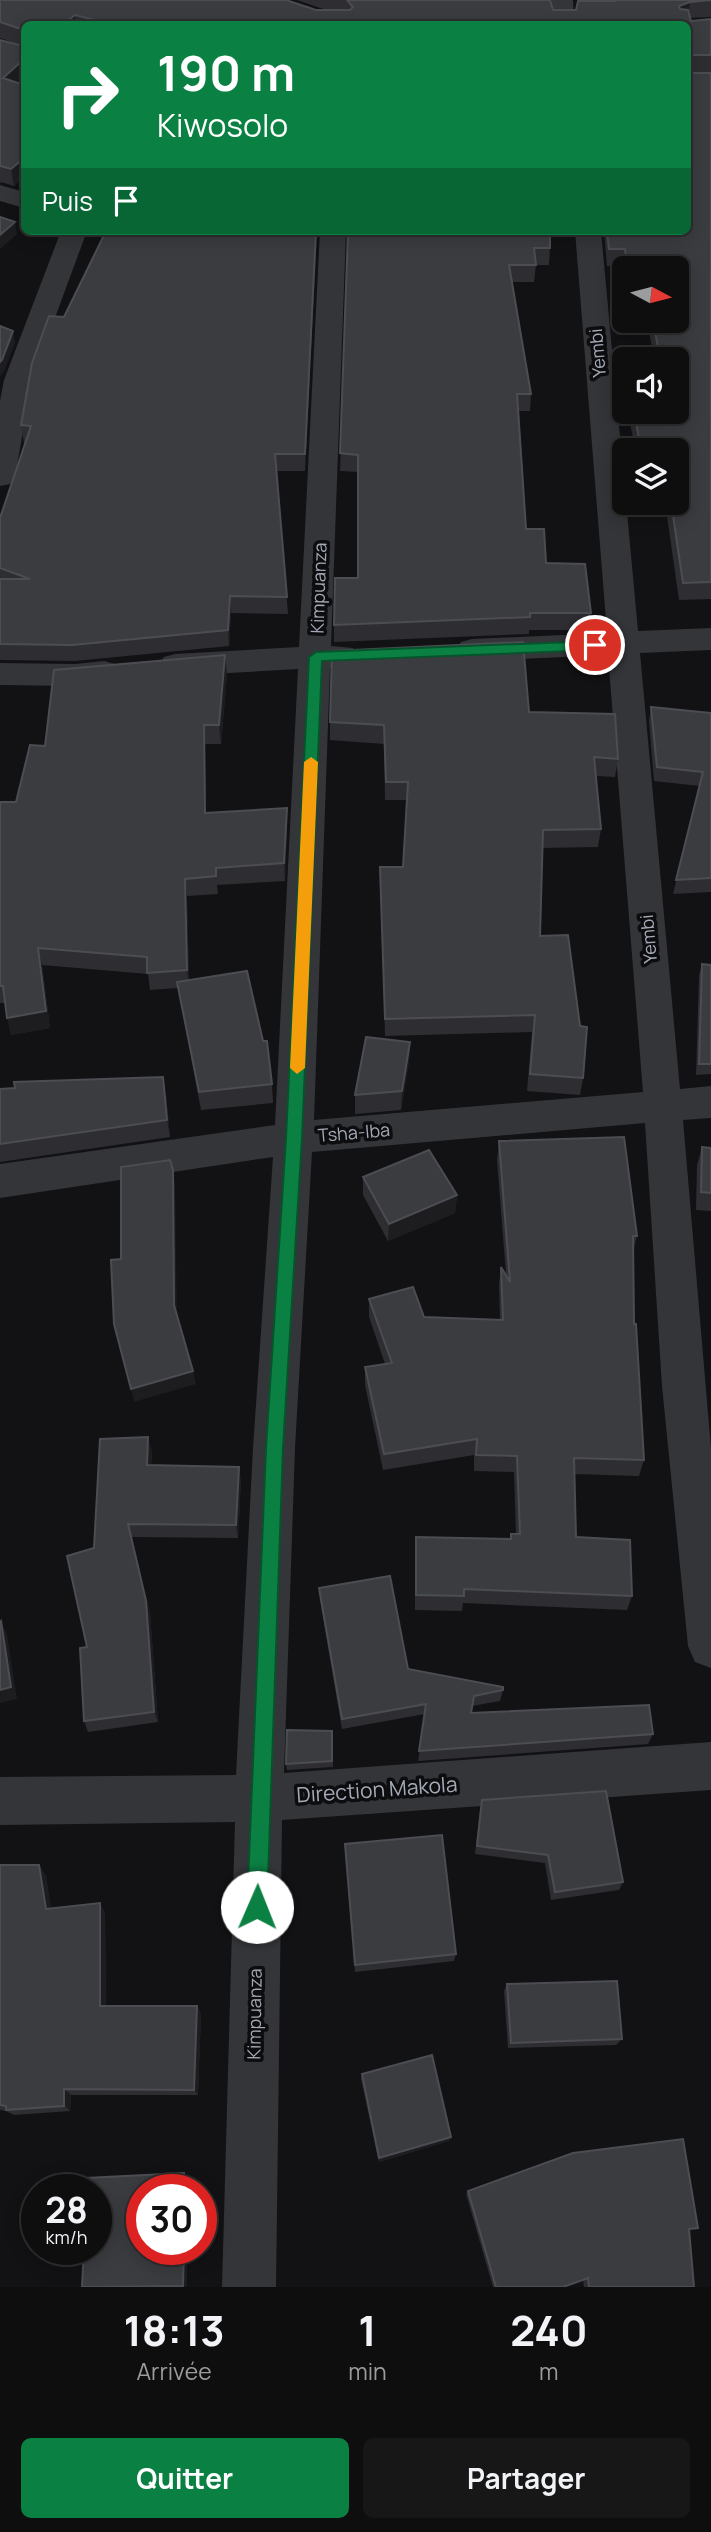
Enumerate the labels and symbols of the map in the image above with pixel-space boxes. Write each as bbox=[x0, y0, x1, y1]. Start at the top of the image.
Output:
north arrow bbox=[612, 256, 690, 332]
street label: Yembi bbox=[583, 328, 611, 379]
street label: Kimpuanza bbox=[304, 542, 332, 634]
pin bbox=[565, 615, 625, 675]
street label: Yembi bbox=[634, 914, 662, 965]
street label: Tsha-Iba bbox=[317, 1117, 391, 1147]
street label: Direction Makola bbox=[296, 1769, 458, 1809]
position arrow bbox=[220, 1870, 294, 1944]
street label: Kimpuanza bbox=[241, 1968, 267, 2060]
speed limit sign: 30 bbox=[126, 2174, 217, 2265]

